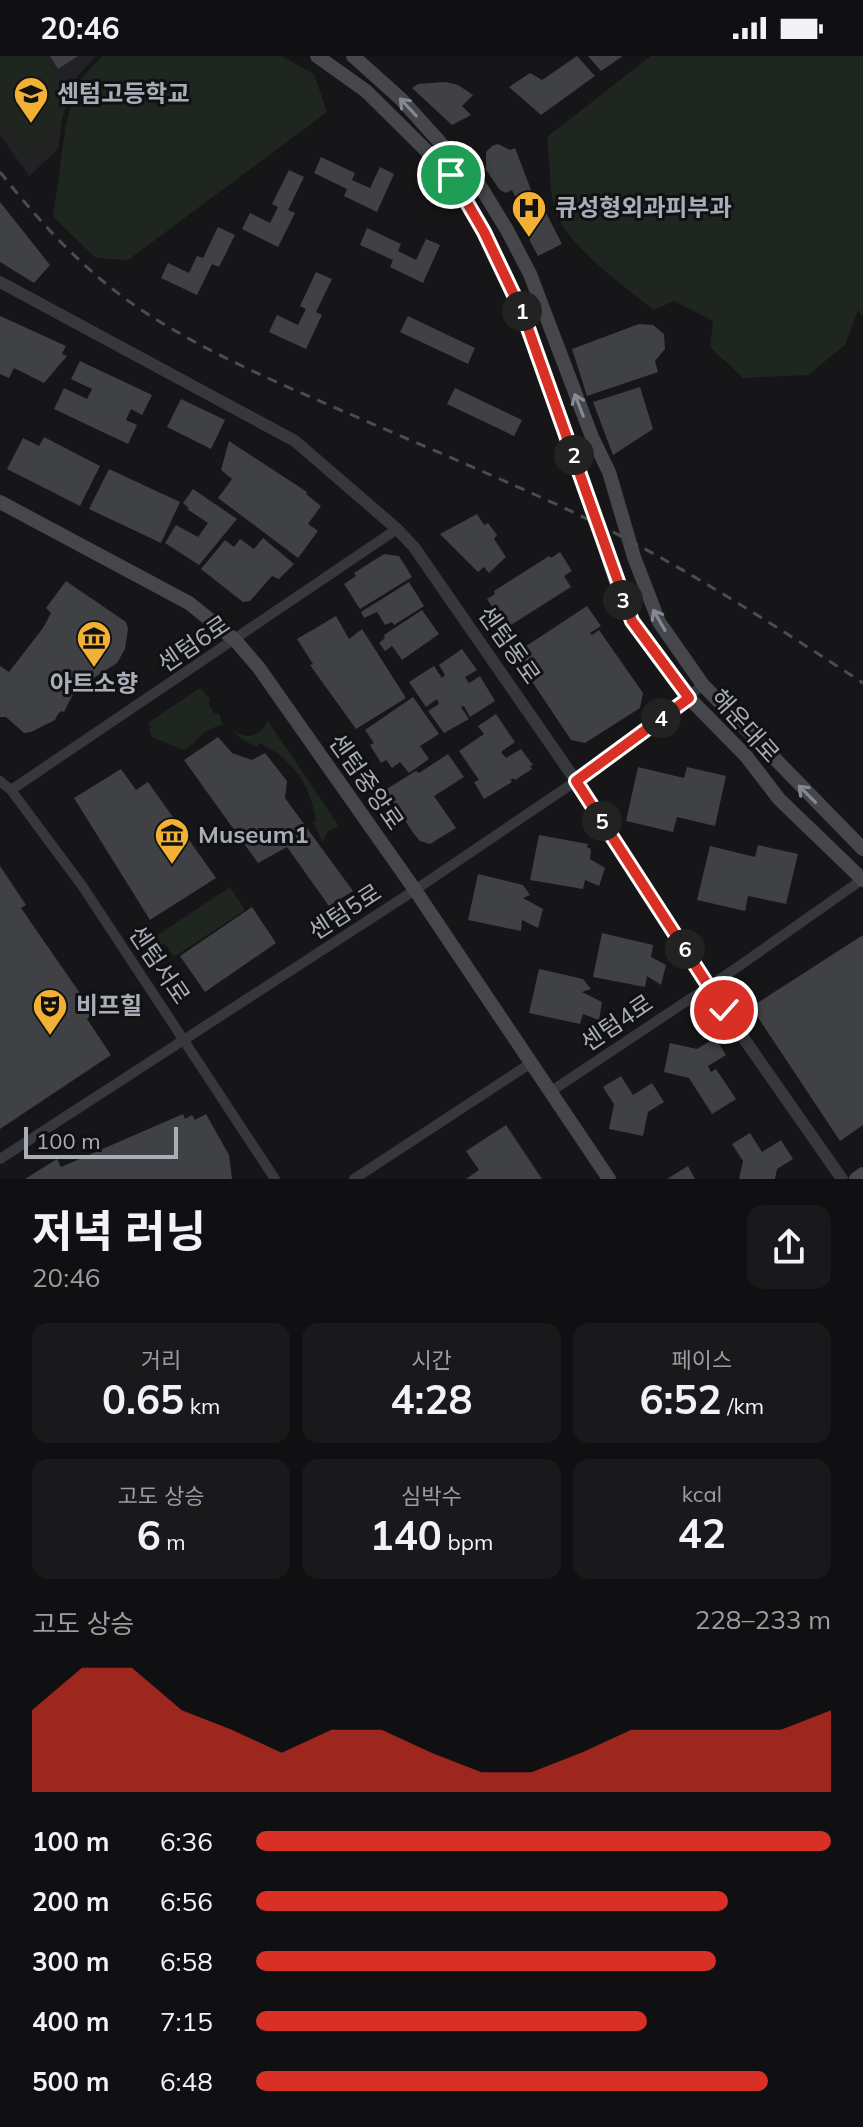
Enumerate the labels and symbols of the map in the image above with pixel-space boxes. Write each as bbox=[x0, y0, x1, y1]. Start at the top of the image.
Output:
school or university icon: 센텀고등학교 bbox=[12, 75, 50, 125]
place label: 센텀고등학교 bbox=[57, 78, 189, 108]
one-way arrow bbox=[399, 97, 417, 117]
pin bbox=[417, 141, 485, 209]
hospital icon: 큐성형외과피부과 bbox=[510, 189, 548, 239]
place label: 큐성형외과피부과 bbox=[555, 192, 732, 222]
pin: 1 bbox=[502, 291, 542, 331]
one-way arrow bbox=[571, 393, 585, 418]
pin: 2 bbox=[554, 435, 594, 475]
pin: 3 bbox=[603, 580, 643, 620]
street label: 센텀동로 bbox=[472, 600, 547, 689]
street label: 센텀6로 bbox=[152, 608, 235, 678]
one-way arrow bbox=[651, 609, 667, 632]
museum icon: 아트소향 bbox=[75, 619, 113, 669]
place label: 아트소향 bbox=[50, 668, 138, 698]
street label: 해운대로 bbox=[705, 682, 786, 768]
pin: 4 bbox=[641, 698, 681, 738]
street label: 센텀중앙로 bbox=[323, 728, 411, 835]
one-way arrow bbox=[798, 785, 817, 804]
pin: 5 bbox=[582, 801, 622, 841]
museum icon: Museum1 bbox=[153, 816, 191, 866]
place label: Museum1 bbox=[198, 819, 309, 849]
street label: 센텀5로 bbox=[302, 877, 386, 946]
street label: 센텀서로 bbox=[123, 919, 197, 1009]
pin: 6 bbox=[665, 929, 705, 969]
pin bbox=[690, 976, 758, 1044]
theatre icon: 비프힐 bbox=[31, 987, 69, 1037]
street label: 센텀4로 bbox=[575, 987, 658, 1057]
place label: 비프힐 bbox=[76, 990, 142, 1020]
scale bar bbox=[24, 1123, 178, 1159]

